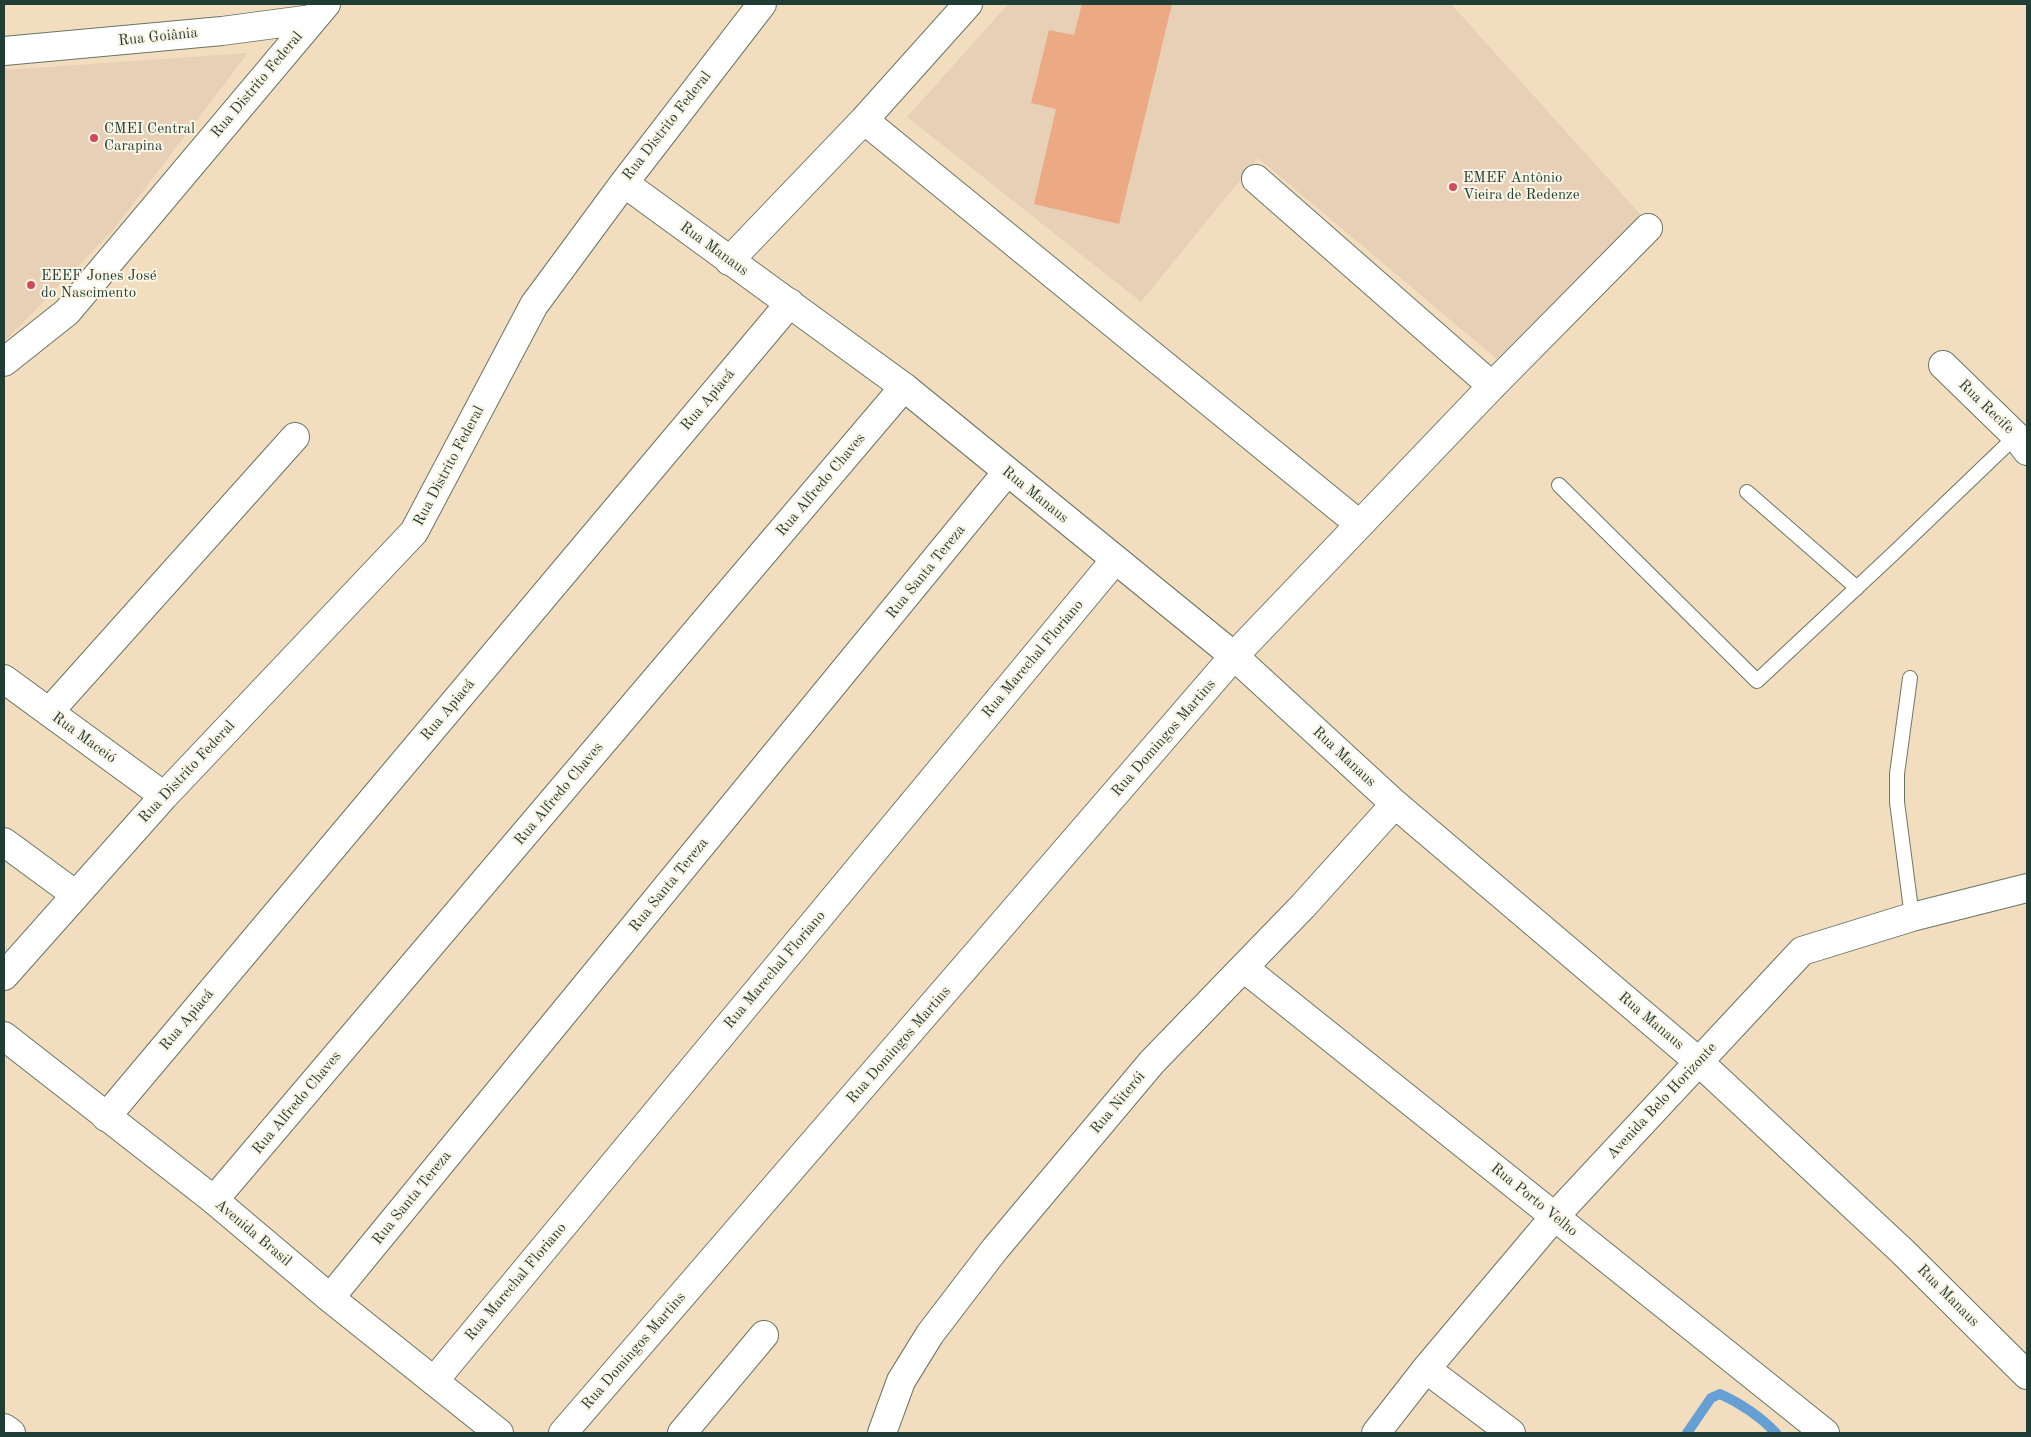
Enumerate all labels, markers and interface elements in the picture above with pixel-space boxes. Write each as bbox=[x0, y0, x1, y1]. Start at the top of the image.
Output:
street label: Rua Goiânia bbox=[117, 24, 199, 50]
street label: Rua Distrito Federal bbox=[207, 28, 307, 142]
street label: Rua Distrito Federal bbox=[619, 68, 715, 184]
place label: CMEI Central Carapina bbox=[104, 120, 195, 155]
marker: CMEI Central Carapina bbox=[88, 132, 100, 144]
place label: EMEF Antônio Vieira de Redenze bbox=[1463, 169, 1580, 204]
marker: EMEF Antônio Vieira de Redenze bbox=[1447, 181, 1459, 193]
street label: Rua Manaus bbox=[676, 218, 752, 280]
place label: EEEF Jones José do Nascimento bbox=[41, 267, 157, 302]
marker: EEEF Jones José do Nascimento bbox=[25, 279, 37, 291]
street label: Rua Apiacá bbox=[677, 365, 739, 435]
street label: Rua Recife bbox=[1954, 376, 2018, 438]
street label: Rua Distrito Federal bbox=[410, 403, 488, 529]
street label: Rua Alfredo Chaves bbox=[773, 430, 869, 540]
street label: Rua Manaus bbox=[998, 463, 1072, 527]
street label: Rua Santa Tereza bbox=[883, 521, 969, 623]
street label: Rua Marechal Floriano bbox=[978, 596, 1088, 722]
street label: Rua Apiacá bbox=[417, 675, 479, 745]
street label: Rua Domingos Martins bbox=[1108, 676, 1220, 800]
street label: Rua Maceió bbox=[48, 709, 120, 767]
street label: Rua Distrito Federal bbox=[135, 717, 239, 827]
street label: Rua Manaus bbox=[1308, 723, 1380, 791]
street label: Rua Alfredo Chaves bbox=[511, 739, 607, 849]
street label: Rua Santa Tereza bbox=[626, 834, 712, 936]
street label: Rua Marechal Floriano bbox=[720, 907, 830, 1033]
street label: Rua Domingos Martins bbox=[843, 983, 955, 1107]
street label: Rua Apiacá bbox=[156, 985, 218, 1055]
street label: Rua Manaus bbox=[1614, 988, 1688, 1054]
street label: Avenida Belo Horizonte bbox=[1603, 1039, 1721, 1163]
street label: Rua Alfredo Chaves bbox=[249, 1048, 345, 1158]
street label: Rua Niterói bbox=[1087, 1068, 1149, 1138]
street label: Rua Santa Tereza bbox=[369, 1147, 455, 1249]
street label: Rua Porto Velho bbox=[1487, 1159, 1581, 1241]
street label: Avenida Brasil bbox=[211, 1196, 295, 1270]
street label: Rua Marechal Floriano bbox=[461, 1219, 571, 1345]
street label: Rua Manaus bbox=[1913, 1261, 1983, 1331]
street label: Rua Domingos Martins bbox=[578, 1289, 690, 1413]

